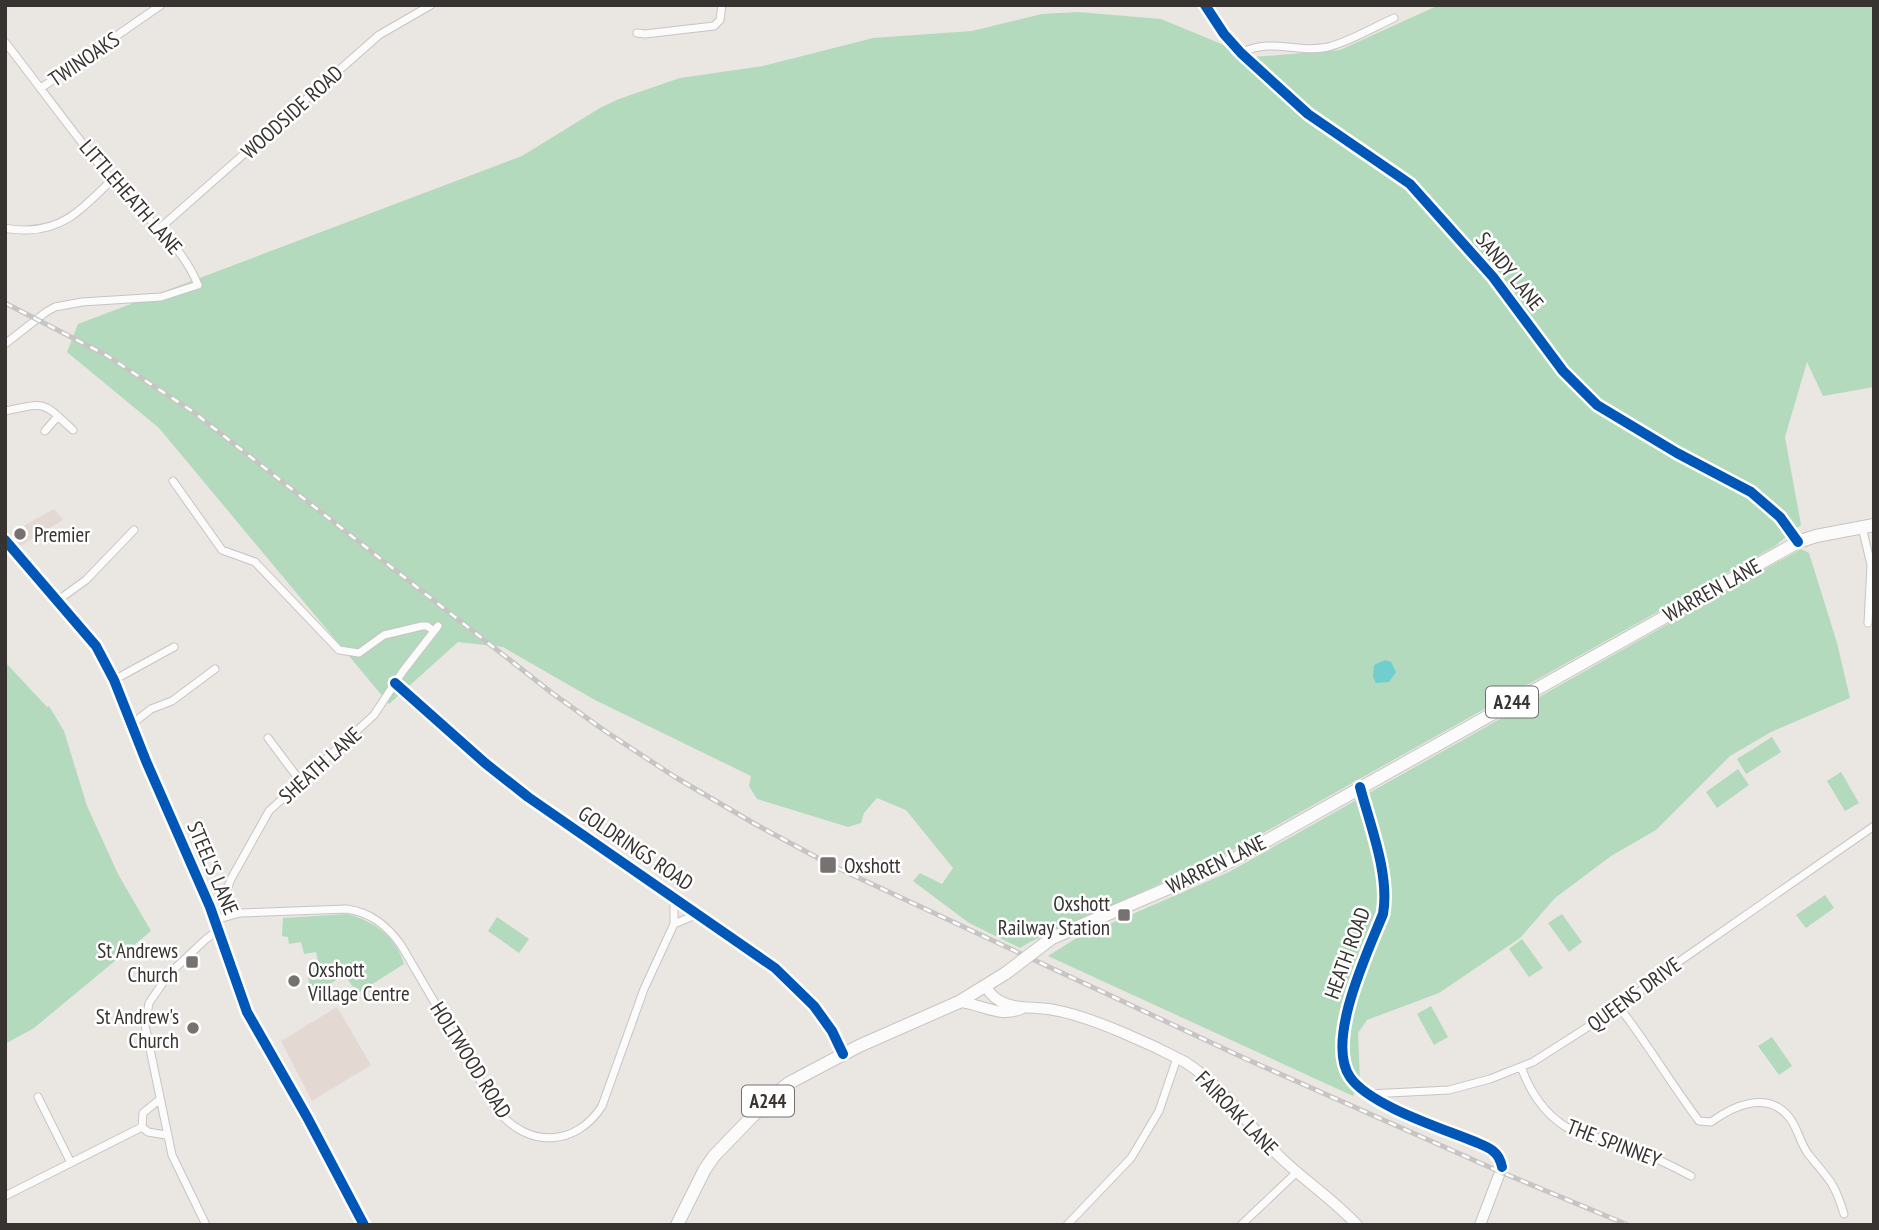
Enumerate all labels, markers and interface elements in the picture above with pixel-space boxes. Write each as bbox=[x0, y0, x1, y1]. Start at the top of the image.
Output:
street label: TWINOAKS bbox=[43, 25, 125, 93]
street label: WOODSIDE ROAD bbox=[235, 59, 349, 165]
street label: LITTLEHEATH LANE bbox=[74, 134, 188, 260]
street label: SANDY LANE bbox=[1470, 226, 1550, 316]
place label: Premier bbox=[34, 521, 90, 548]
marker: Premier bbox=[12, 526, 28, 542]
street label: WARREN LANE bbox=[1658, 552, 1766, 628]
road number: A244 bbox=[1486, 687, 1538, 718]
street label: SHEATH LANE bbox=[273, 721, 367, 809]
street label: GOLDRINGS ROAD bbox=[573, 800, 699, 896]
street label: STEEL'S LANE bbox=[181, 817, 245, 919]
street label: WARREN LANE bbox=[1162, 828, 1270, 900]
place label: Oxshott bbox=[844, 852, 901, 879]
marker: Oxshott bbox=[818, 855, 838, 875]
place label: Oxshott Railway Station bbox=[998, 890, 1110, 941]
street label: HEATH ROAD bbox=[1318, 903, 1376, 1003]
marker: Oxshott Railway Station bbox=[1116, 907, 1132, 923]
place label: St Andrews Church bbox=[97, 937, 178, 988]
street label: QUEENS DRIVE bbox=[1582, 951, 1686, 1037]
marker: St Andrews Church bbox=[184, 954, 200, 970]
place label: Oxshott Village Centre bbox=[307, 956, 410, 1007]
marker: Oxshott Village Centre bbox=[286, 973, 302, 989]
street label: HOLTWOOD ROAD bbox=[424, 997, 518, 1123]
place label: St Andrew's Church bbox=[96, 1003, 179, 1054]
marker: St Andrew's Church bbox=[185, 1020, 201, 1036]
street label: FAIROAK LANE bbox=[1190, 1065, 1284, 1161]
road number: A244 bbox=[742, 1086, 794, 1116]
street label: THE SPINNEY bbox=[1563, 1113, 1665, 1173]

